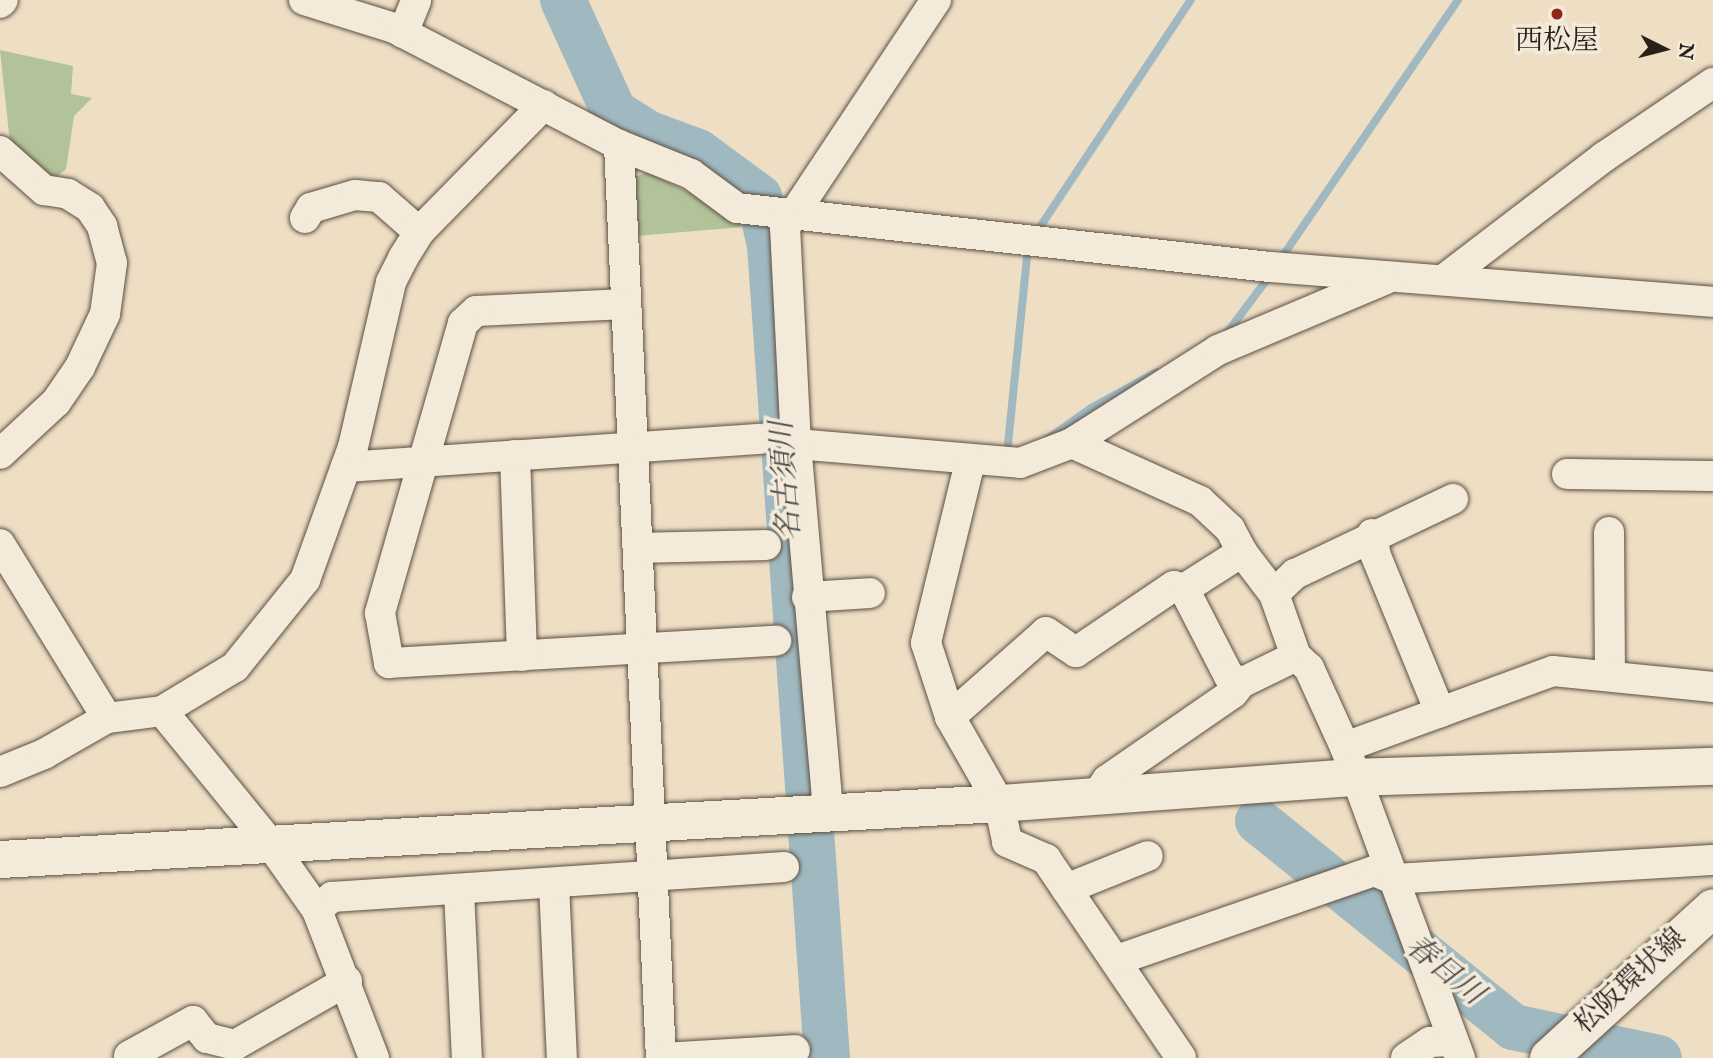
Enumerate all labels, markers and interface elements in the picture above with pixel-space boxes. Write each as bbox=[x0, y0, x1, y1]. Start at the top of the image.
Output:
marker: 西松屋 bbox=[1549, 6, 1565, 22]
north arrow bbox=[1629, 14, 1699, 84]
place label: 西松屋 bbox=[1515, 25, 1599, 59]
text: N bbox=[1672, 42, 1698, 61]
water label: 名古須川 bbox=[765, 420, 809, 542]
street label: 松阪環状線 bbox=[1568, 922, 1694, 1042]
water label: 春日川 bbox=[1398, 929, 1490, 1013]

